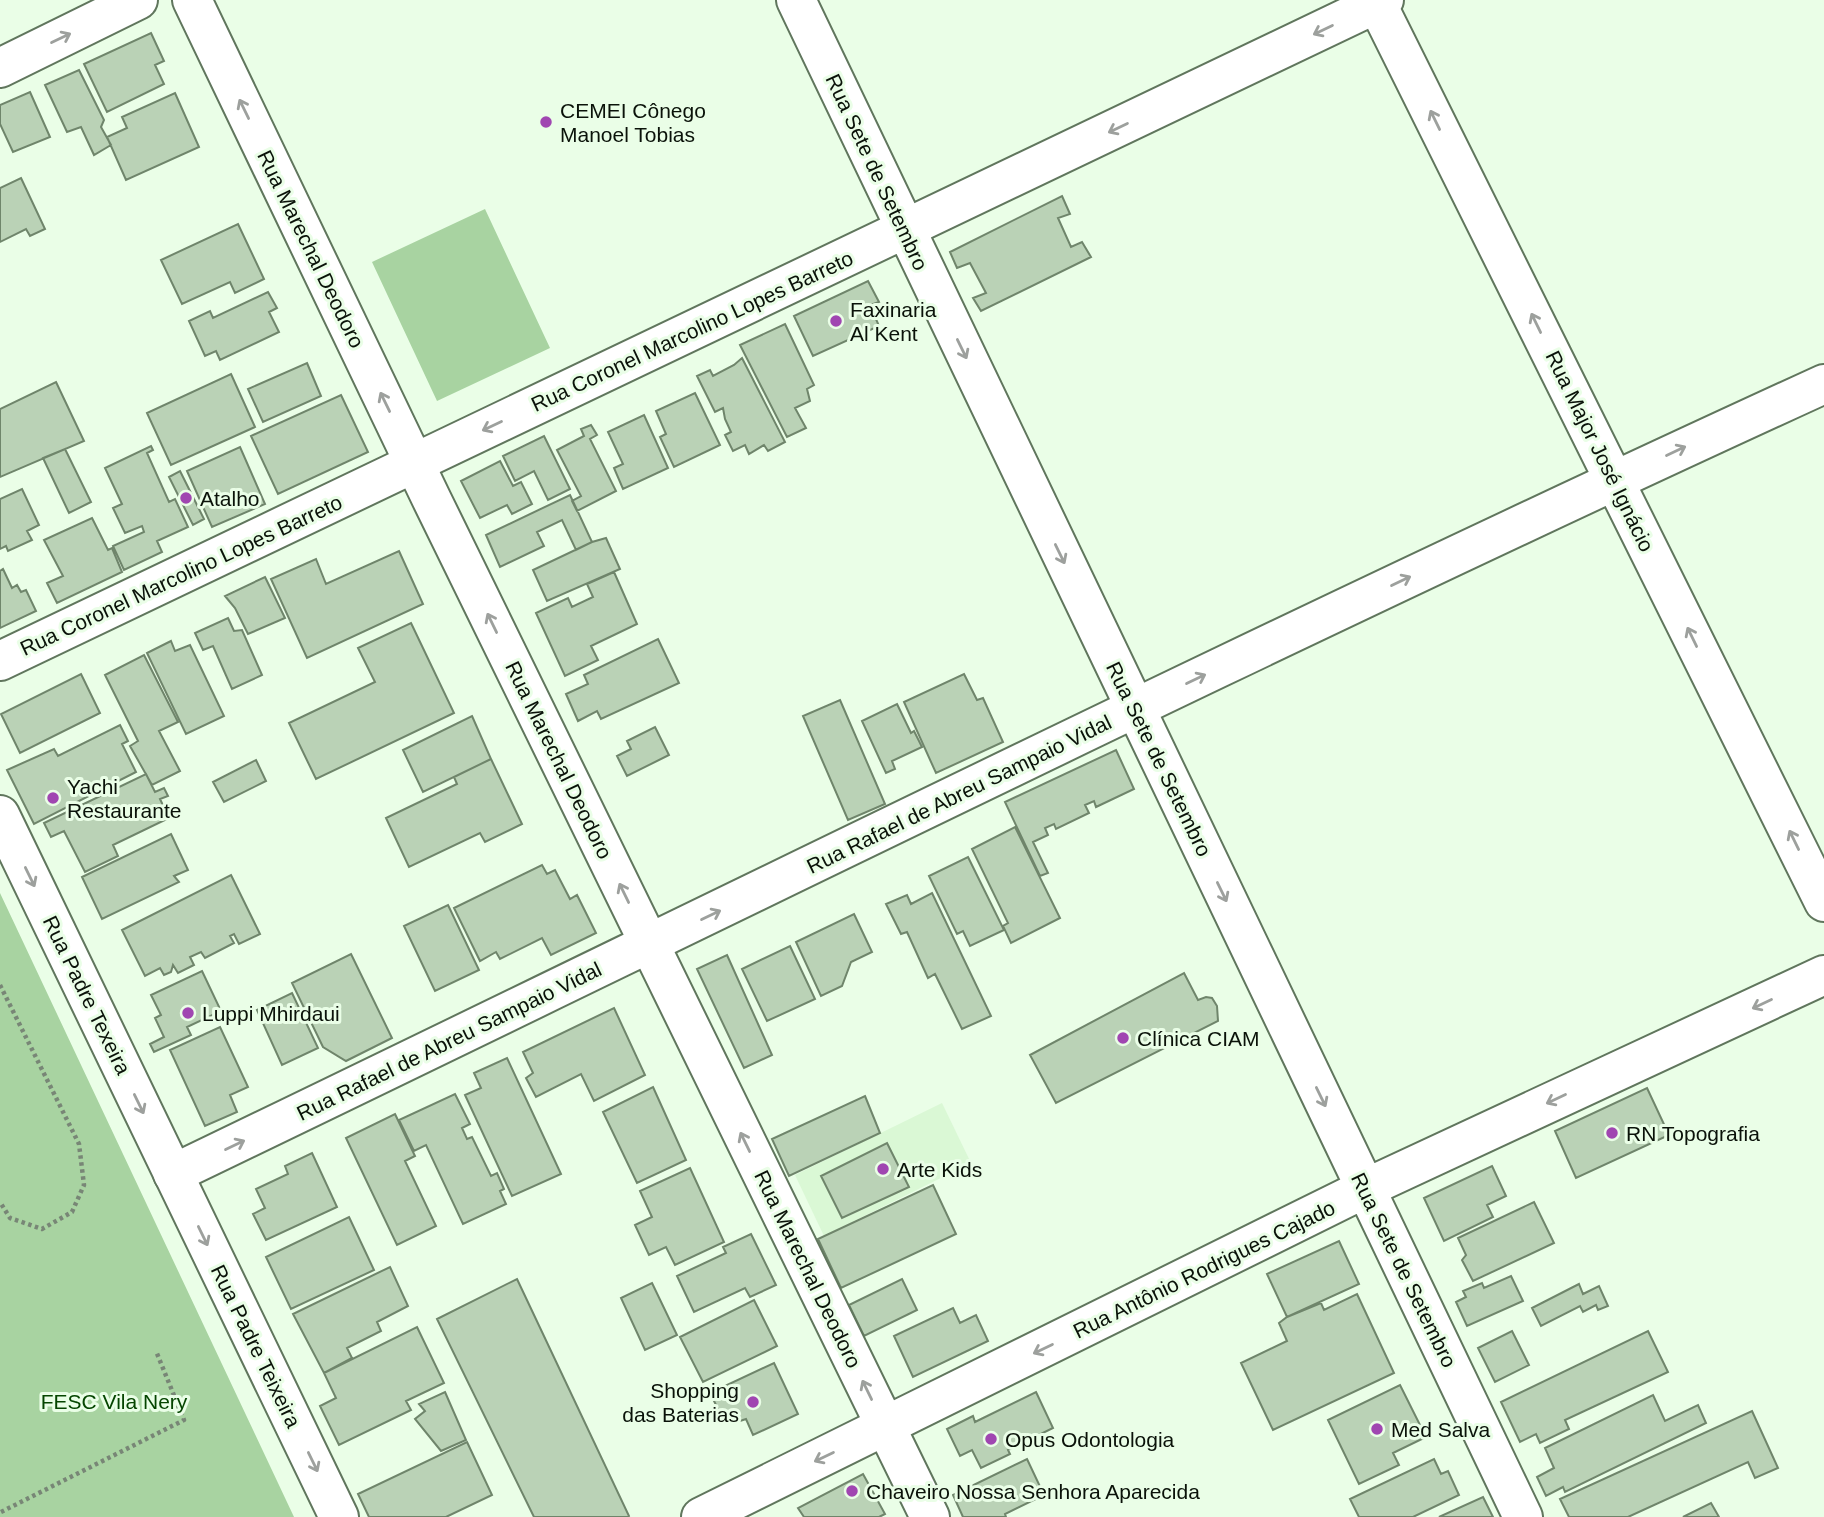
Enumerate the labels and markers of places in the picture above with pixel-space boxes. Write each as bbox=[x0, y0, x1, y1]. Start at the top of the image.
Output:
place label: CEMEI Cônego Manoel Tobias bbox=[560, 99, 706, 146]
marker: CEMEI Cônego Manoel Tobias bbox=[538, 114, 554, 130]
place label: Faxinaria Al Kent bbox=[850, 298, 937, 345]
marker: Faxinaria Al Kent bbox=[828, 313, 844, 329]
place label: Atalho bbox=[200, 487, 260, 510]
marker: Atalho bbox=[178, 490, 194, 506]
place label: Yachi Restaurante bbox=[67, 775, 181, 822]
marker: Yachi Restaurante bbox=[45, 790, 61, 806]
place label: Luppi Mhirdaui bbox=[202, 1002, 340, 1025]
marker: Luppi Mhirdaui bbox=[180, 1005, 196, 1021]
place label: Clínica CIAM bbox=[1137, 1027, 1260, 1050]
marker: Clínica CIAM bbox=[1115, 1030, 1131, 1046]
place label: RN Topografia bbox=[1626, 1122, 1760, 1145]
marker: RN Topografia bbox=[1604, 1125, 1620, 1141]
place label: Arte Kids bbox=[897, 1158, 982, 1181]
marker: Arte Kids bbox=[875, 1161, 891, 1177]
place label: Shopping das Baterias bbox=[622, 1379, 739, 1426]
marker: Shopping das Baterias bbox=[745, 1394, 761, 1410]
place label: Med Salva bbox=[1391, 1418, 1491, 1441]
marker: Med Salva bbox=[1369, 1421, 1385, 1437]
place label: Opus Odontologia bbox=[1005, 1428, 1175, 1451]
marker: Opus Odontologia bbox=[983, 1431, 999, 1447]
place label: Chaveiro Nossa Senhora Aparecida bbox=[866, 1480, 1200, 1503]
marker: Chaveiro Nossa Senhora Aparecida bbox=[844, 1483, 860, 1499]

